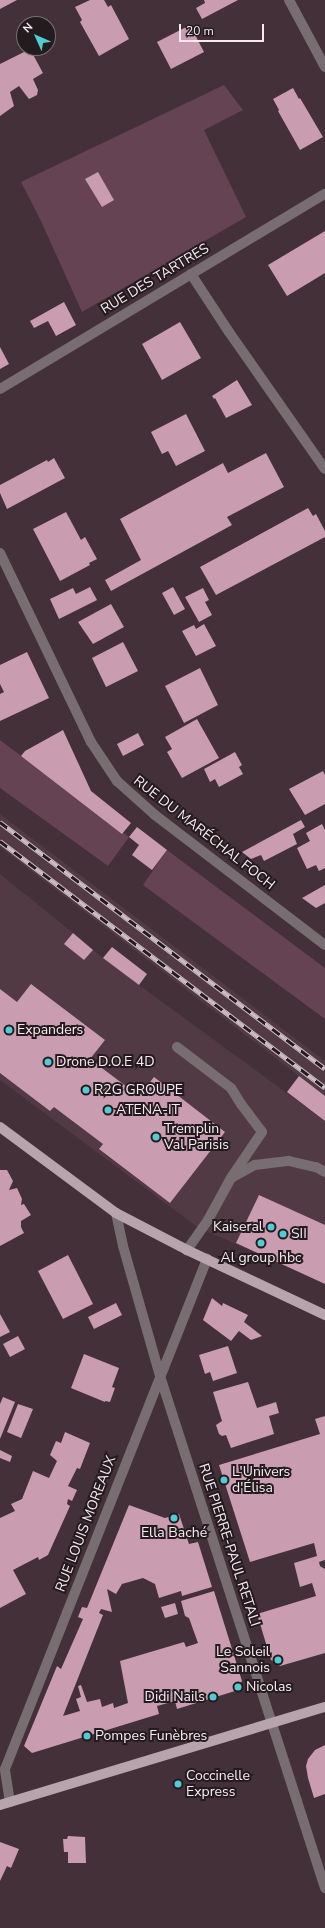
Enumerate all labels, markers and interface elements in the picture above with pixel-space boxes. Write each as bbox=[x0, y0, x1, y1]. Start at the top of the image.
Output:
north arrow bbox=[16, 16, 56, 56]
scale bar bbox=[181, 16, 266, 42]
text: N bbox=[20, 20, 36, 36]
text: 20 m bbox=[186, 23, 214, 39]
street label: RUE DES TARTRES bbox=[98, 240, 212, 318]
street label: RUE DU MARÉCHAL FOCH bbox=[130, 773, 278, 893]
place label: Expanders bbox=[17, 1022, 83, 1038]
marker: Expanders bbox=[4, 1025, 14, 1035]
place label: Drone D.O.E 4D bbox=[56, 1054, 155, 1070]
marker: Drone D.O.E 4D bbox=[43, 1057, 53, 1067]
place label: R2G GROUPE bbox=[94, 1082, 183, 1098]
marker: R2G GROUPE bbox=[81, 1085, 91, 1095]
place label: ATENA-IT bbox=[116, 1102, 180, 1118]
marker: ATENA-IT bbox=[103, 1105, 113, 1115]
place label: Tremplin Val Parisis bbox=[164, 1121, 229, 1154]
marker: Tremplin Val Parisis bbox=[151, 1132, 161, 1142]
place label: Kaiseral bbox=[213, 1219, 263, 1235]
marker: Kaiseral bbox=[266, 1222, 276, 1232]
place label: SII bbox=[291, 1226, 307, 1242]
marker: SII bbox=[278, 1229, 288, 1239]
marker: Al group hbc bbox=[256, 1238, 266, 1248]
place label: Al group hbc bbox=[220, 1250, 302, 1266]
street label: RUE LOUIS MOREAUX bbox=[52, 1454, 120, 1594]
street label: RUE PIERRE-PAUL RETALI bbox=[195, 1461, 263, 1629]
place label: L'Univers d'Élisa bbox=[232, 1464, 290, 1496]
marker: L'Univers d'Élisa bbox=[219, 1475, 229, 1485]
marker: Ella Baché bbox=[169, 1513, 179, 1523]
place label: Ella Baché bbox=[141, 1525, 207, 1541]
place label: Le Soleil Sannois bbox=[216, 1644, 270, 1676]
marker: Le Soleil Sannois bbox=[273, 1655, 283, 1665]
place label: Nicolas bbox=[246, 1679, 292, 1695]
marker: Nicolas bbox=[233, 1682, 243, 1692]
place label: Didi Nails bbox=[145, 1689, 205, 1705]
marker: Didi Nails bbox=[208, 1692, 218, 1702]
place label: Pompes Funèbres bbox=[95, 1728, 207, 1744]
marker: Pompes Funèbres bbox=[82, 1731, 92, 1741]
place label: Coccinelle Express bbox=[186, 1768, 250, 1800]
marker: Coccinelle Express bbox=[173, 1779, 183, 1789]

